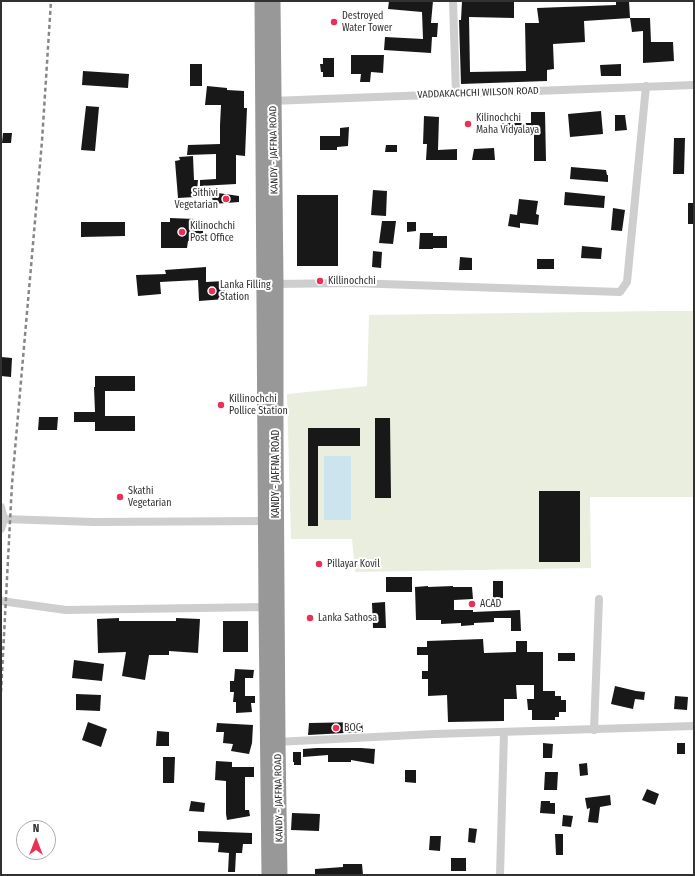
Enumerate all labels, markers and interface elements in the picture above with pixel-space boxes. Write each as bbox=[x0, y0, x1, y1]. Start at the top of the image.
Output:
place label: Destroyed Water Tower bbox=[342, 10, 392, 34]
marker: Destroyed Water Tower bbox=[329, 17, 339, 27]
street label: VADDAKACHCHI WILSON ROAD bbox=[417, 85, 539, 101]
street label: KANDY - JAFFNA ROAD bbox=[267, 106, 281, 194]
place label: Kilinochchi Maha Vidyalaya bbox=[476, 112, 539, 136]
marker: Kilinochchi Maha Vidyalaya bbox=[463, 119, 473, 129]
place label: Sithivi Vegetarian bbox=[174, 187, 218, 210]
marker: Sithivi Vegetarian bbox=[221, 194, 231, 204]
place label: Kilinochchi Post Office bbox=[190, 220, 235, 244]
marker: Kilinochchi Post Office bbox=[177, 227, 187, 237]
place label: Killinochchi bbox=[328, 275, 376, 287]
marker: Killinochchi bbox=[315, 276, 325, 286]
place label: Lanka Filling Station bbox=[220, 279, 271, 302]
marker: Lanka Filling Station bbox=[207, 286, 217, 296]
place label: Killinochchi Pollice Station bbox=[229, 393, 288, 416]
marker: Killinochchi Pollice Station bbox=[216, 400, 226, 410]
street label: KANDY - JAFFNA ROAD bbox=[270, 430, 282, 518]
place label: Skathi Vegetarian bbox=[128, 485, 172, 508]
marker: Skathi Vegetarian bbox=[115, 492, 125, 502]
place label: Pillayar Kovil bbox=[327, 558, 380, 570]
marker: Pillayar Kovil bbox=[314, 559, 324, 569]
place label: ACAD bbox=[480, 598, 501, 610]
marker: ACAD bbox=[467, 599, 477, 609]
place label: Lanka Sathosa bbox=[318, 612, 377, 624]
marker: Lanka Sathosa bbox=[305, 613, 315, 623]
place label: BOC bbox=[344, 722, 361, 734]
marker: BOC bbox=[331, 723, 341, 733]
street label: KANDY - JAFFNA ROAD bbox=[272, 754, 286, 842]
north arrow bbox=[16, 820, 56, 860]
text: N bbox=[33, 822, 39, 835]

